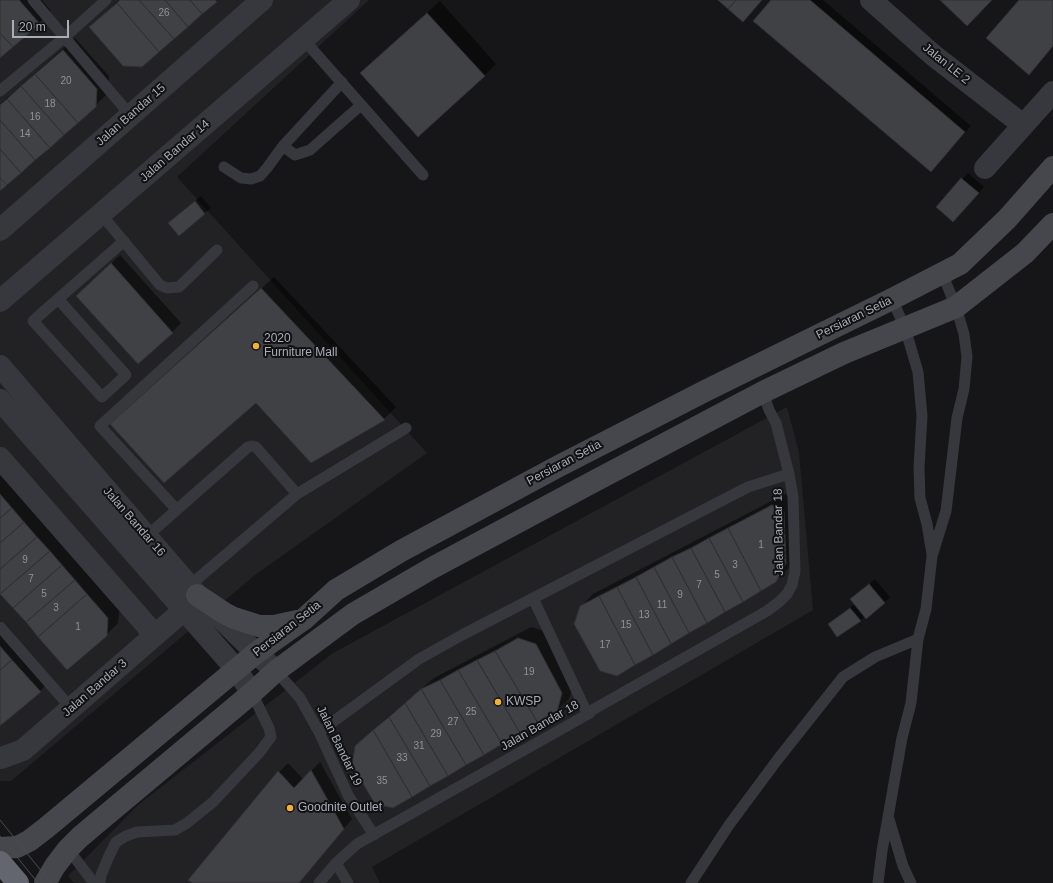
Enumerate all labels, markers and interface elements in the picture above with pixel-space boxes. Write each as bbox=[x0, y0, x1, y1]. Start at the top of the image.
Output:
house number: 26 bbox=[158, 7, 170, 19]
scale bar bbox=[14, 12, 71, 38]
text: 20 m bbox=[19, 20, 46, 34]
street label: Jalan LE 2 bbox=[919, 41, 973, 87]
house number: 20 bbox=[60, 75, 72, 87]
street label: Jalan Bandar 15 bbox=[93, 81, 169, 149]
house number: 18 bbox=[44, 98, 56, 110]
house number: 16 bbox=[29, 111, 41, 123]
street label: Jalan Bandar 14 bbox=[137, 117, 213, 185]
house number: 14 bbox=[19, 128, 31, 140]
street label: Persiaran Setia bbox=[814, 294, 894, 342]
place label: 2020 Furniture Mall bbox=[264, 332, 337, 360]
marker: 2020 Furniture Mall bbox=[251, 341, 261, 351]
street label: Persiaran Setia bbox=[524, 437, 604, 489]
street label: Jalan Bandar 16 bbox=[100, 484, 168, 560]
street label: Jalan Bandar 18 bbox=[771, 488, 787, 576]
house number: 1 bbox=[758, 539, 764, 551]
house number: 9 bbox=[22, 554, 28, 566]
house number: 3 bbox=[732, 559, 738, 571]
house number: 5 bbox=[714, 569, 720, 581]
house number: 7 bbox=[28, 573, 34, 585]
house number: 7 bbox=[696, 579, 702, 591]
house number: 5 bbox=[41, 588, 47, 600]
house number: 9 bbox=[677, 589, 683, 601]
street label: Persiaran Setia bbox=[250, 598, 324, 660]
house number: 11 bbox=[657, 599, 667, 611]
house number: 3 bbox=[53, 602, 59, 614]
house number: 13 bbox=[638, 609, 650, 621]
house number: 15 bbox=[620, 619, 632, 631]
house number: 1 bbox=[75, 621, 81, 633]
house number: 17 bbox=[599, 639, 611, 651]
street label: Jalan Bandar 3 bbox=[60, 656, 130, 720]
house number: 19 bbox=[523, 666, 535, 678]
place label: KWSP bbox=[506, 695, 541, 709]
marker: KWSP bbox=[493, 697, 503, 707]
street label: Jalan Bandar 18 bbox=[499, 698, 581, 754]
street label: Jalan Bandar 19 bbox=[313, 704, 365, 788]
house number: 25 bbox=[465, 706, 477, 718]
house number: 27 bbox=[447, 716, 459, 728]
house number: 29 bbox=[430, 728, 442, 740]
house number: 31 bbox=[413, 740, 425, 752]
house number: 33 bbox=[396, 752, 408, 764]
house number: 35 bbox=[376, 775, 388, 787]
place label: Goodnite Outlet bbox=[298, 801, 382, 815]
marker: Goodnite Outlet bbox=[285, 803, 295, 813]

